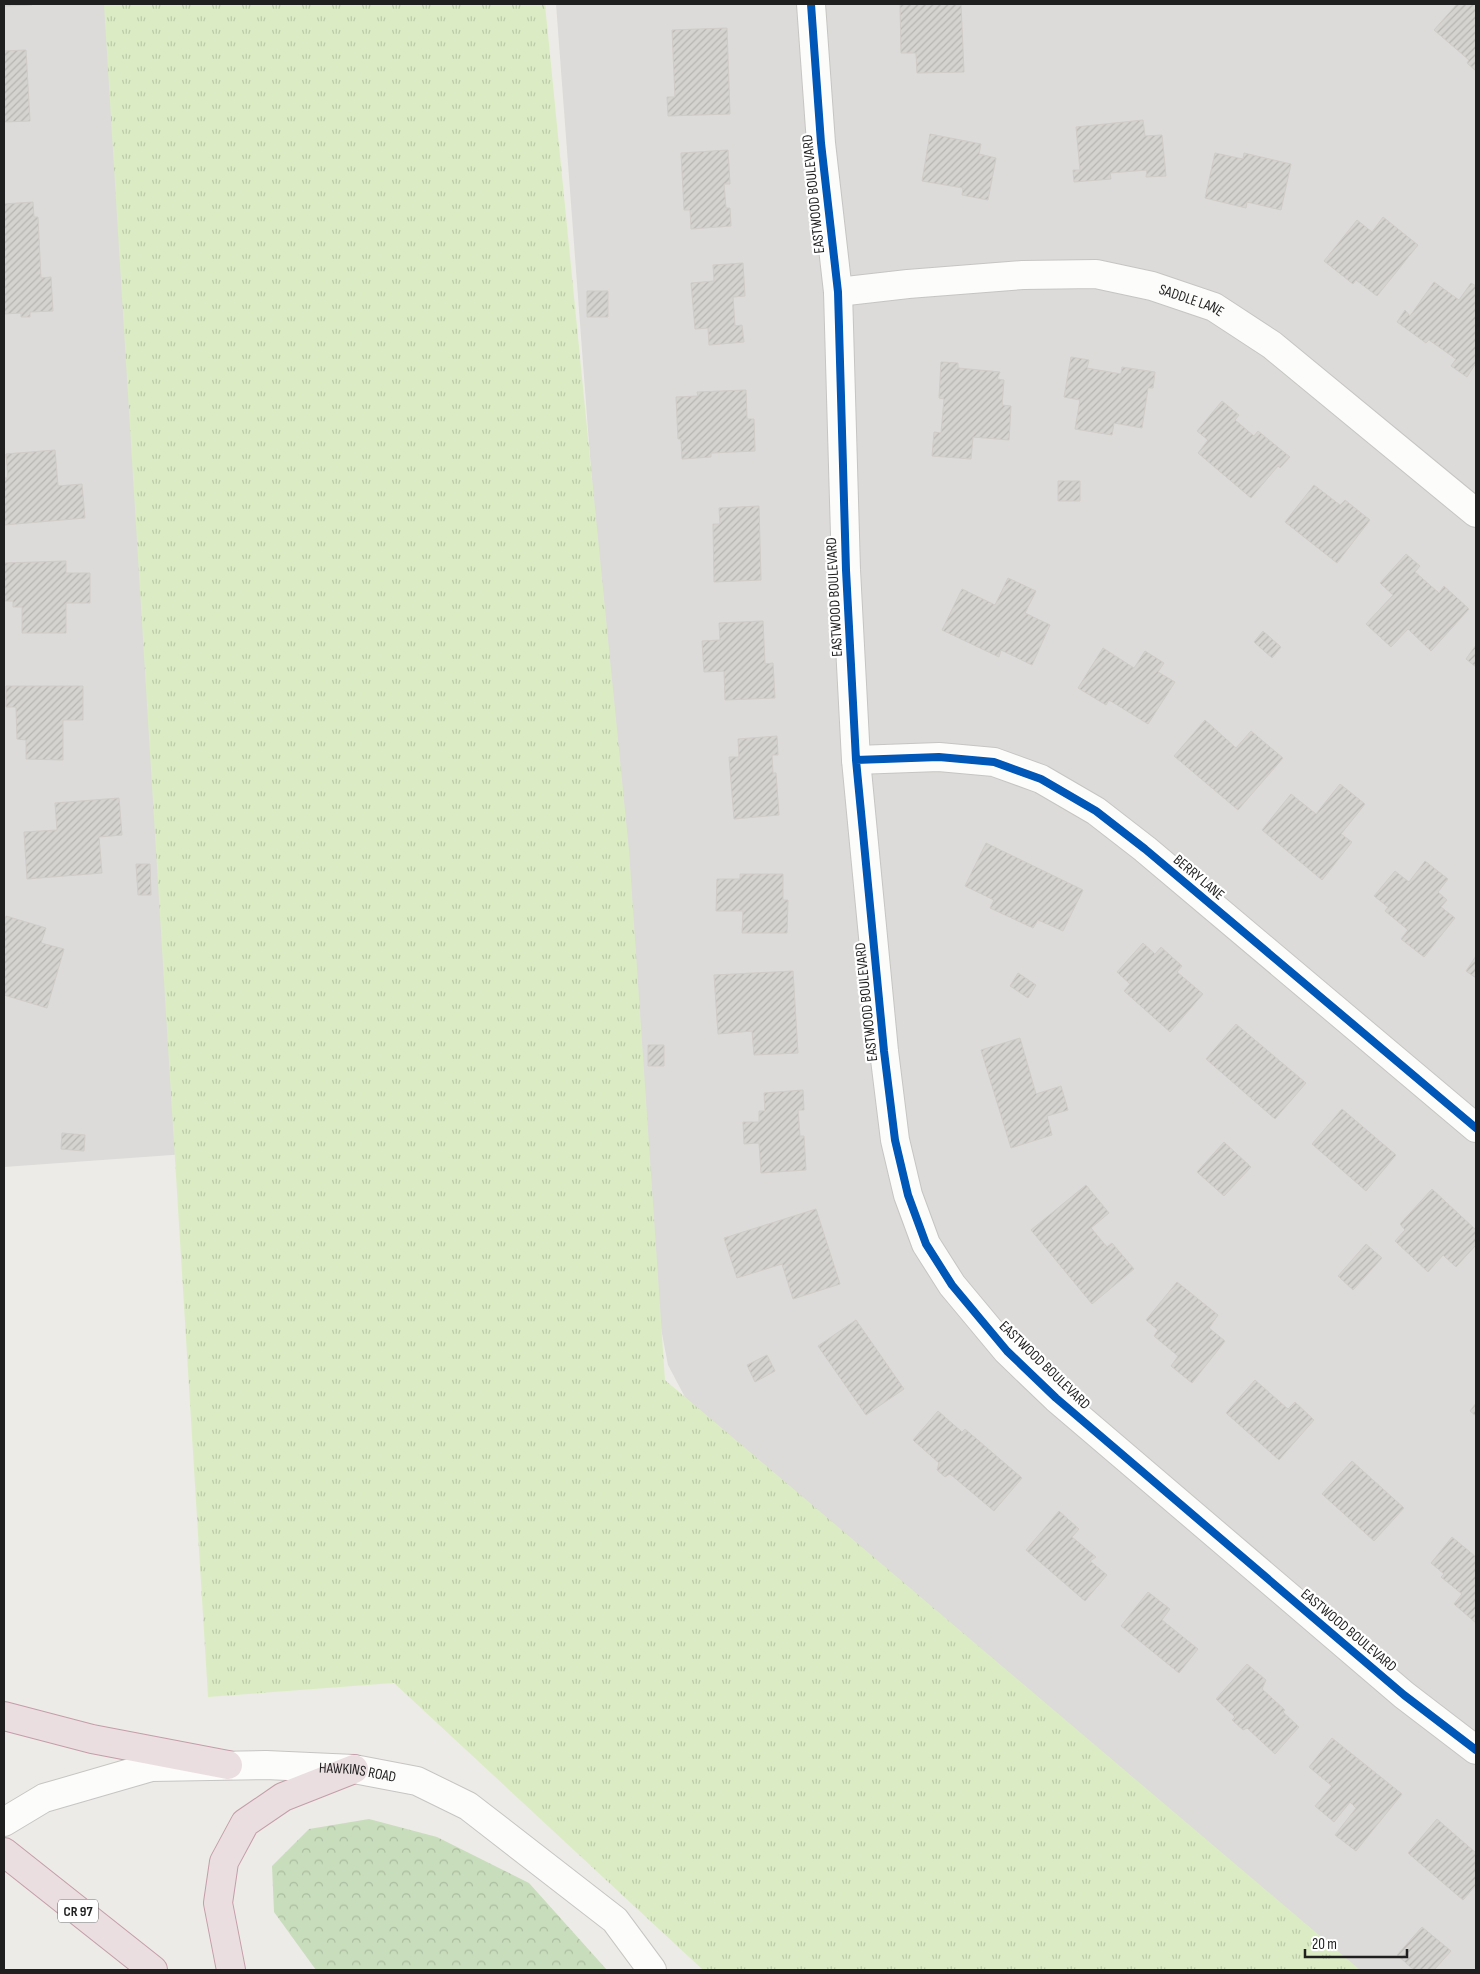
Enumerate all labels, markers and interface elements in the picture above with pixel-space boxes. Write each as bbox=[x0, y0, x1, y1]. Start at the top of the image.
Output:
street label: EASTWOOD BOULEVARD bbox=[798, 134, 829, 254]
street label: SADDLE LANE bbox=[1156, 280, 1228, 321]
street label: EASTWOOD BOULEVARD bbox=[822, 537, 847, 657]
street label: BERRY LANE bbox=[1169, 850, 1228, 904]
street label: EASTWOOD BOULEVARD bbox=[851, 942, 882, 1062]
street label: EASTWOOD BOULEVARD bbox=[995, 1317, 1094, 1414]
street label: EASTWOOD BOULEVARD bbox=[1297, 1585, 1401, 1676]
street label: HAWKINS ROAD bbox=[319, 1758, 398, 1787]
road number: CR 97 bbox=[58, 1900, 98, 1922]
scale bar bbox=[1305, 1926, 1408, 1958]
text: 20 m bbox=[1312, 1935, 1337, 1954]

